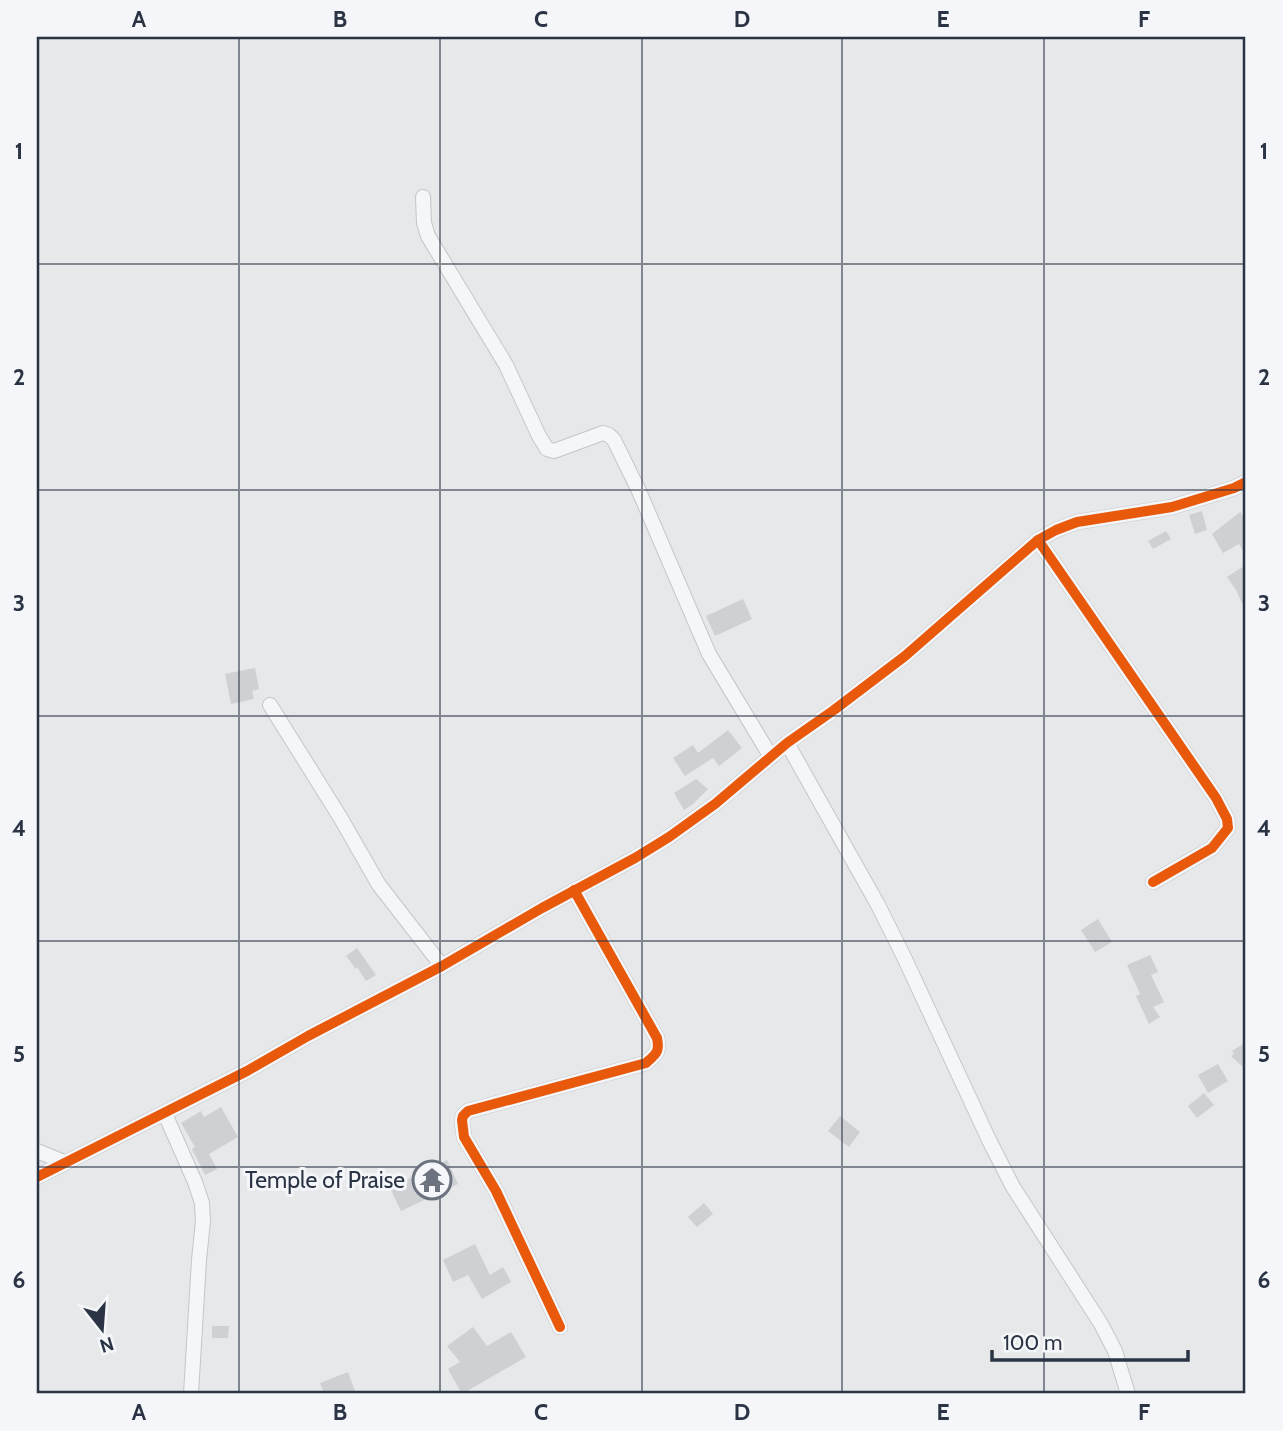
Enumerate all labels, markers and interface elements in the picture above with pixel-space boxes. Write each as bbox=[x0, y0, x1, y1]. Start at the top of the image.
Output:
text: A bbox=[132, 5, 147, 33]
text: B bbox=[333, 5, 347, 33]
text: C bbox=[534, 5, 548, 33]
text: D bbox=[734, 5, 750, 33]
text: E bbox=[936, 5, 950, 33]
text: F bbox=[1138, 5, 1150, 33]
text: 1 bbox=[15, 137, 23, 165]
text: 1 bbox=[1260, 137, 1268, 165]
text: 2 bbox=[13, 363, 25, 391]
text: 2 bbox=[1258, 363, 1270, 391]
text: 3 bbox=[13, 589, 25, 617]
text: 3 bbox=[1258, 589, 1270, 617]
text: 4 bbox=[12, 814, 26, 842]
text: 4 bbox=[1257, 814, 1271, 842]
text: 5 bbox=[13, 1040, 25, 1068]
text: 5 bbox=[1258, 1040, 1270, 1068]
temple icon: Temple of Praise bbox=[411, 1159, 453, 1201]
place label: Temple of Praise bbox=[245, 1166, 405, 1194]
text: 6 bbox=[13, 1266, 25, 1294]
text: 6 bbox=[1258, 1266, 1270, 1294]
north arrow bbox=[66, 1294, 136, 1364]
scale bar bbox=[992, 1319, 1188, 1363]
text: 100 m bbox=[1003, 1330, 1062, 1355]
text: N bbox=[97, 1332, 117, 1358]
text: A bbox=[132, 1398, 147, 1426]
text: B bbox=[333, 1398, 347, 1426]
text: C bbox=[534, 1398, 548, 1426]
text: D bbox=[734, 1398, 750, 1426]
text: E bbox=[936, 1398, 950, 1426]
text: F bbox=[1138, 1398, 1150, 1426]

